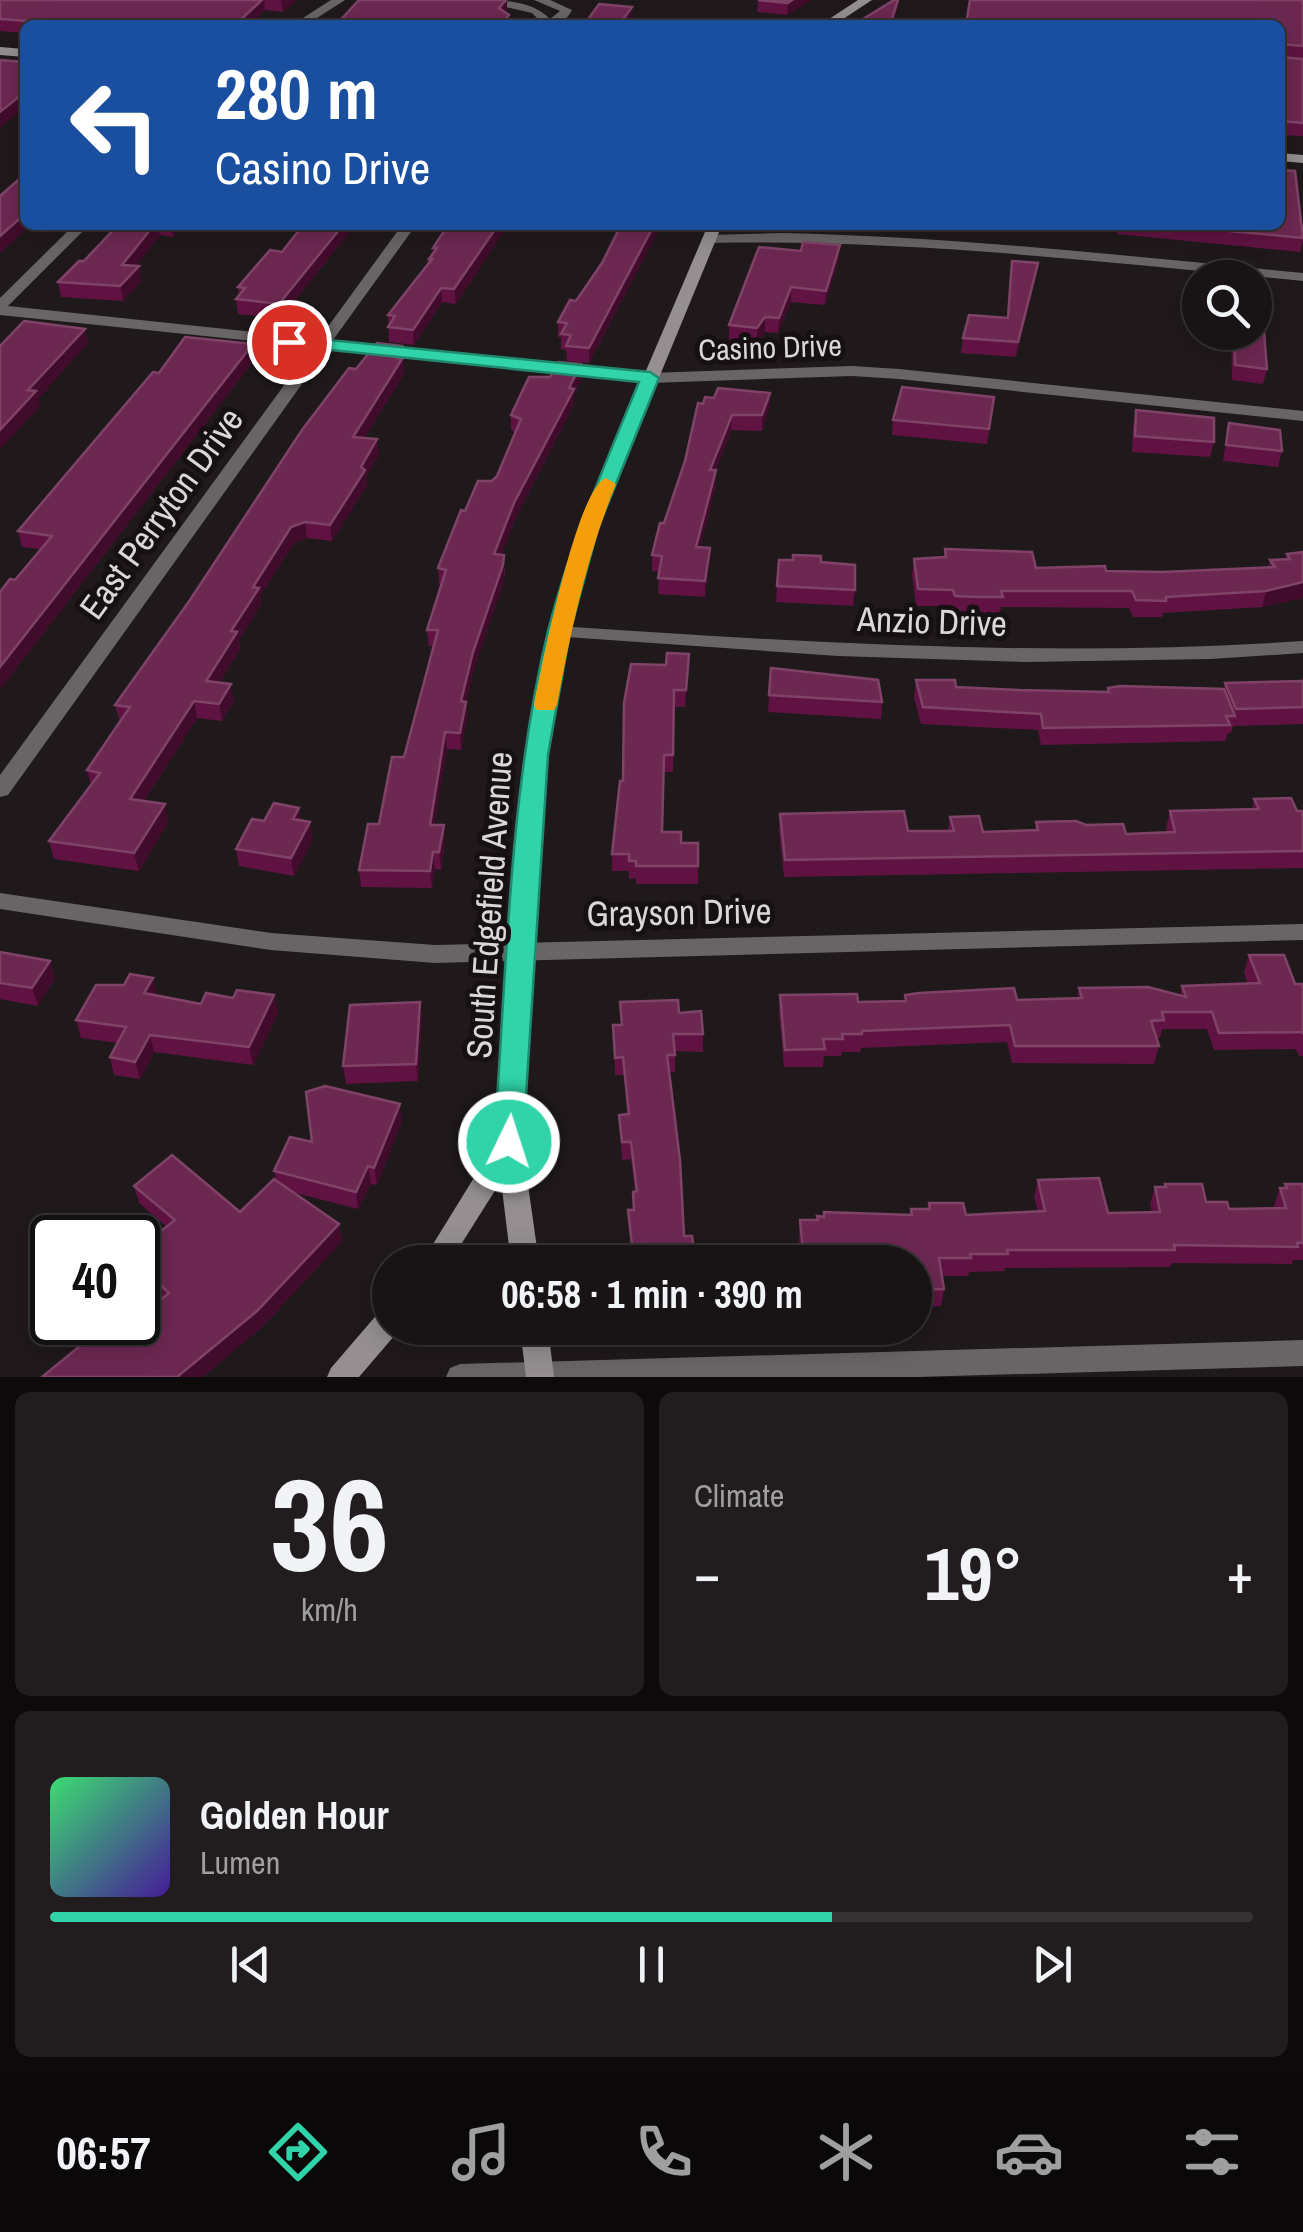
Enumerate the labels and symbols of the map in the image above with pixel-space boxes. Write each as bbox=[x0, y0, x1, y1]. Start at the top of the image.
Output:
pin bbox=[247, 300, 332, 385]
street label: Casino Drive bbox=[698, 325, 842, 369]
street label: East Perryton Drive bbox=[68, 398, 254, 628]
street label: Anzio Drive bbox=[855, 595, 1008, 647]
street label: South Edgefield Avenue bbox=[455, 750, 523, 1060]
street label: Grayson Drive bbox=[586, 887, 772, 937]
position arrow bbox=[457, 1090, 561, 1194]
speed limit sign: 40 bbox=[30, 1215, 160, 1345]

